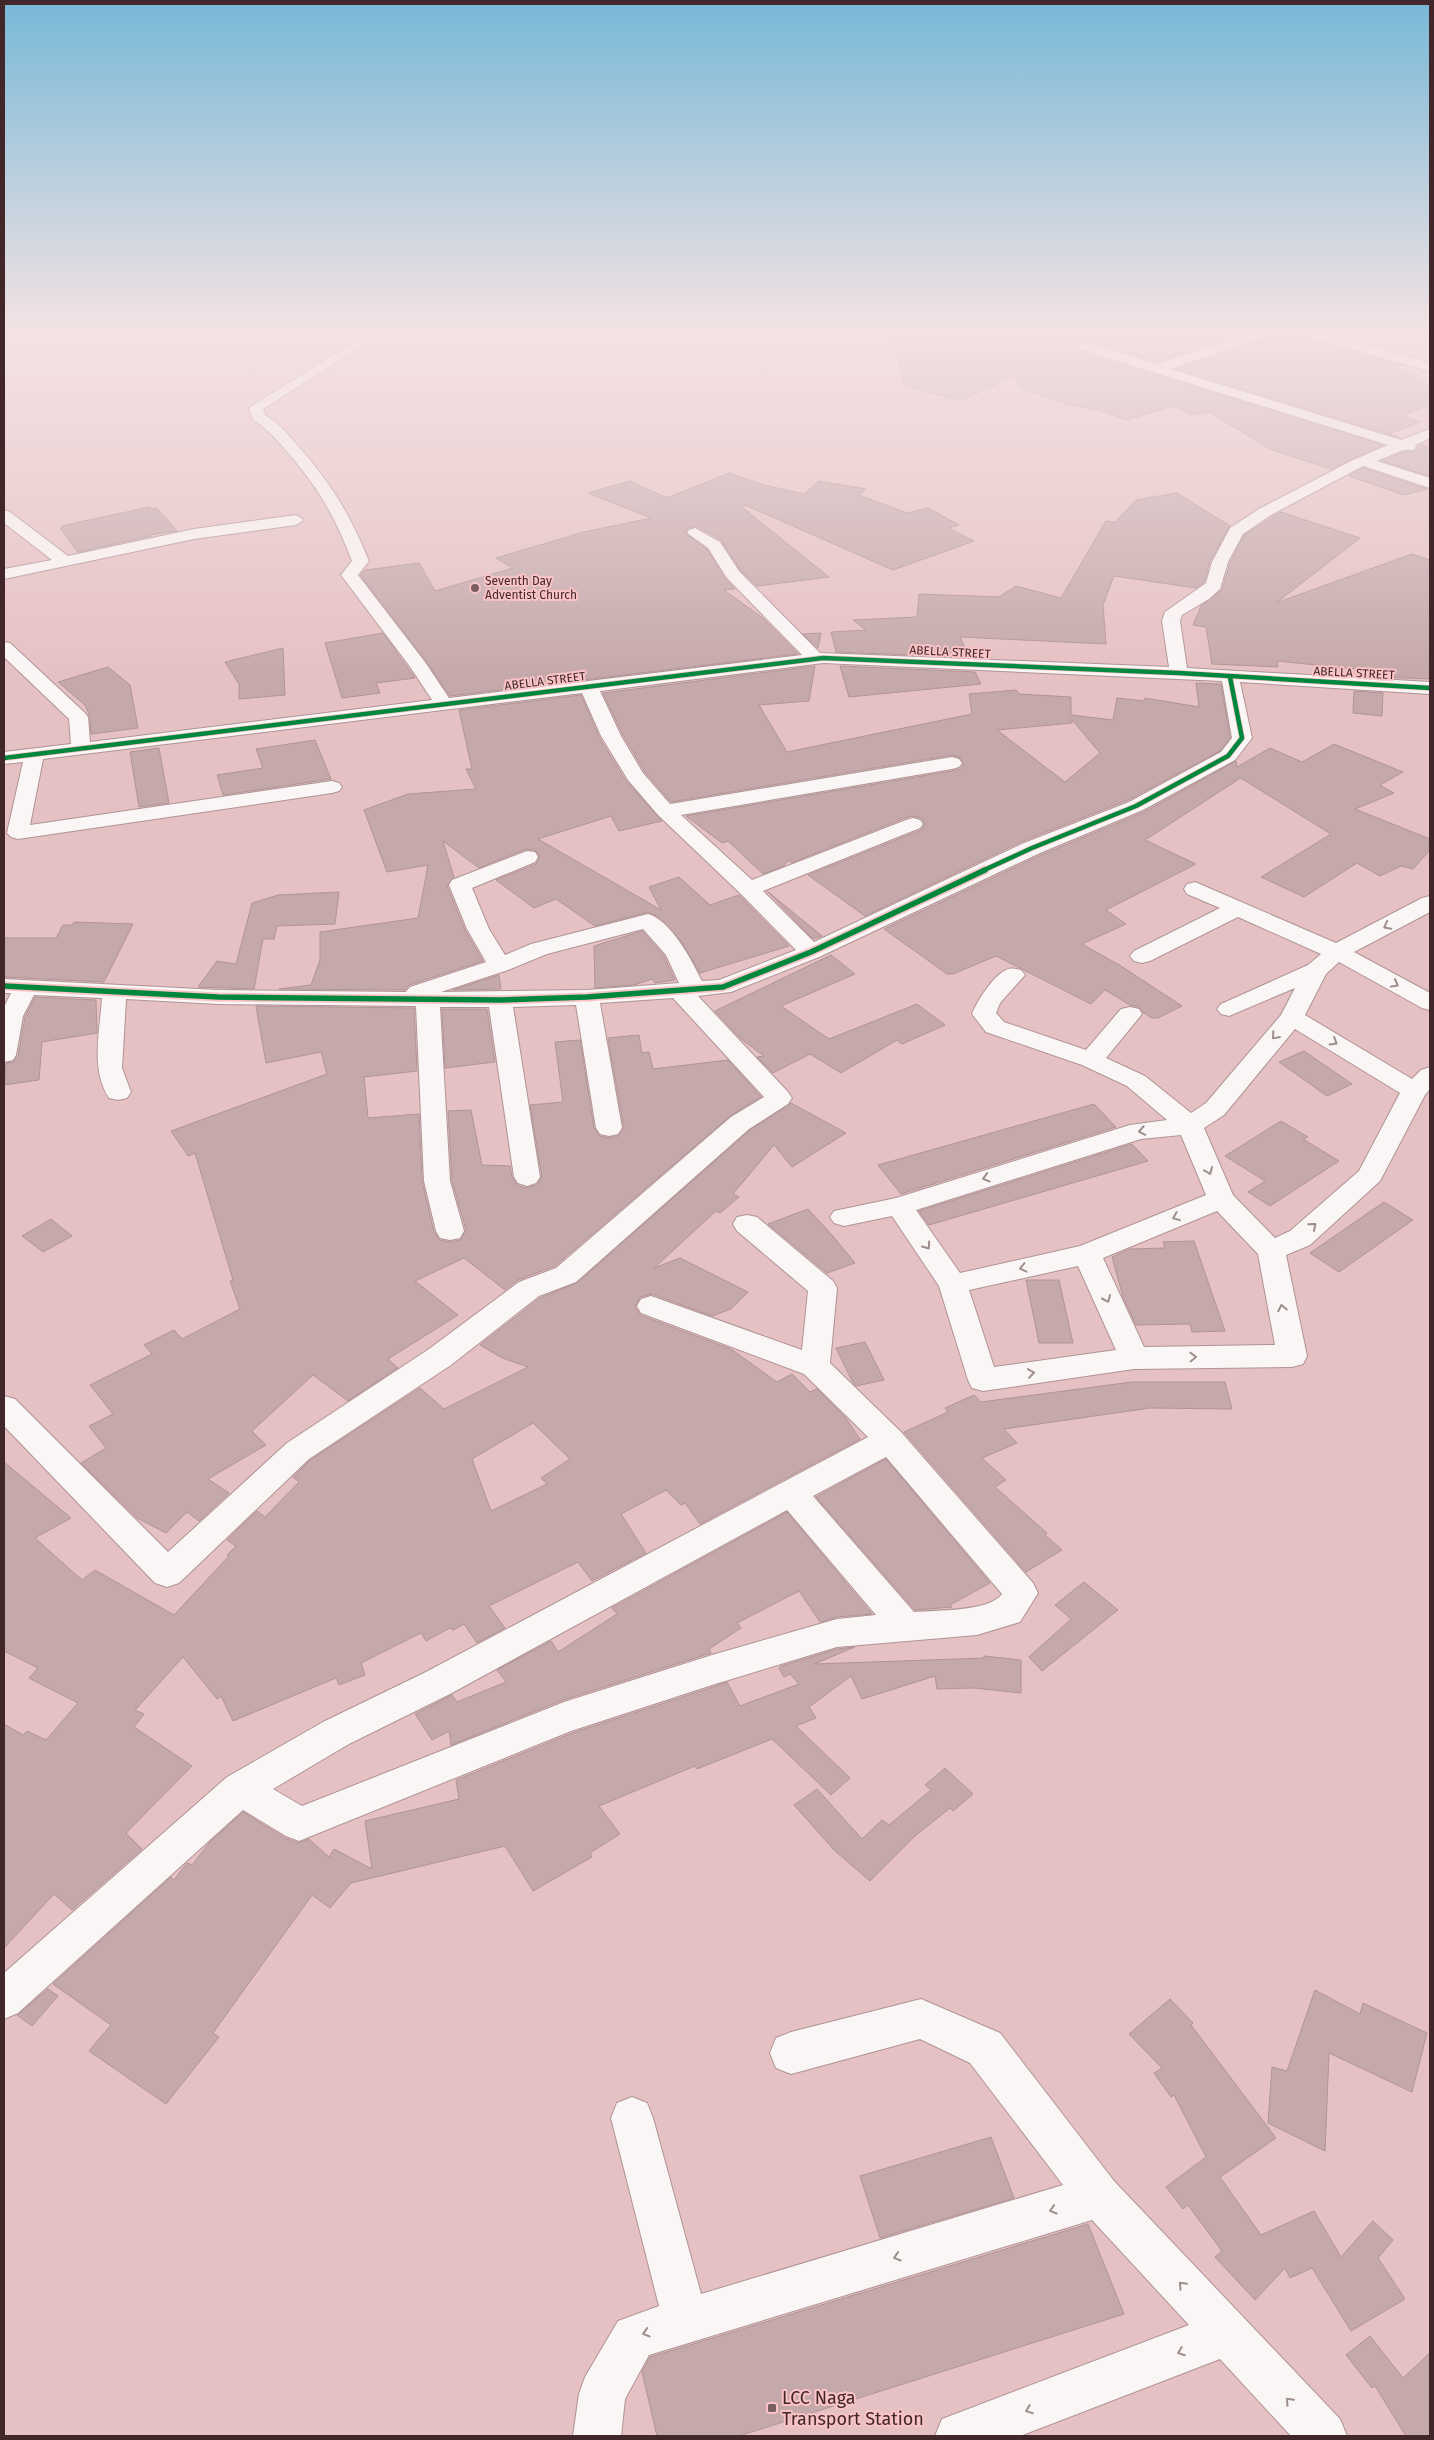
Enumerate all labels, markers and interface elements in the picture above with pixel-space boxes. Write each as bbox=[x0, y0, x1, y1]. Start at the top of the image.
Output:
place label: Seventh Day Adventist Church bbox=[485, 574, 577, 602]
marker: Seventh Day Adventist Church bbox=[469, 582, 481, 594]
street label: ABELLA STREET bbox=[909, 643, 992, 661]
street label: ABELLA STREET bbox=[1313, 664, 1396, 682]
street label: ABELLA STREET bbox=[504, 669, 587, 693]
one-way arrow bbox=[1383, 919, 1392, 929]
one-way arrow bbox=[1390, 977, 1399, 987]
one-way arrow bbox=[1272, 1031, 1281, 1040]
one-way arrow bbox=[1328, 1036, 1337, 1046]
one-way arrow bbox=[1137, 1126, 1146, 1136]
one-way arrow bbox=[1203, 1166, 1214, 1175]
one-way arrow bbox=[982, 1173, 991, 1183]
one-way arrow bbox=[1172, 1211, 1181, 1222]
one-way arrow bbox=[1307, 1223, 1316, 1232]
one-way arrow bbox=[921, 1240, 930, 1249]
one-way arrow bbox=[1018, 1262, 1027, 1273]
one-way arrow bbox=[1101, 1294, 1112, 1303]
one-way arrow bbox=[1278, 1304, 1288, 1312]
one-way arrow bbox=[1189, 1352, 1197, 1362]
one-way arrow bbox=[1028, 1368, 1036, 1379]
one-way arrow bbox=[1049, 2204, 1057, 2214]
one-way arrow bbox=[894, 2252, 902, 2262]
one-way arrow bbox=[1178, 2282, 1187, 2291]
one-way arrow bbox=[643, 2328, 651, 2338]
one-way arrow bbox=[1177, 2346, 1186, 2356]
place label: LCC Naga Transport Station bbox=[782, 2387, 924, 2430]
one-way arrow bbox=[1286, 2398, 1295, 2407]
marker: LCC Naga Transport Station bbox=[766, 2402, 778, 2414]
one-way arrow bbox=[1025, 2403, 1034, 2414]

